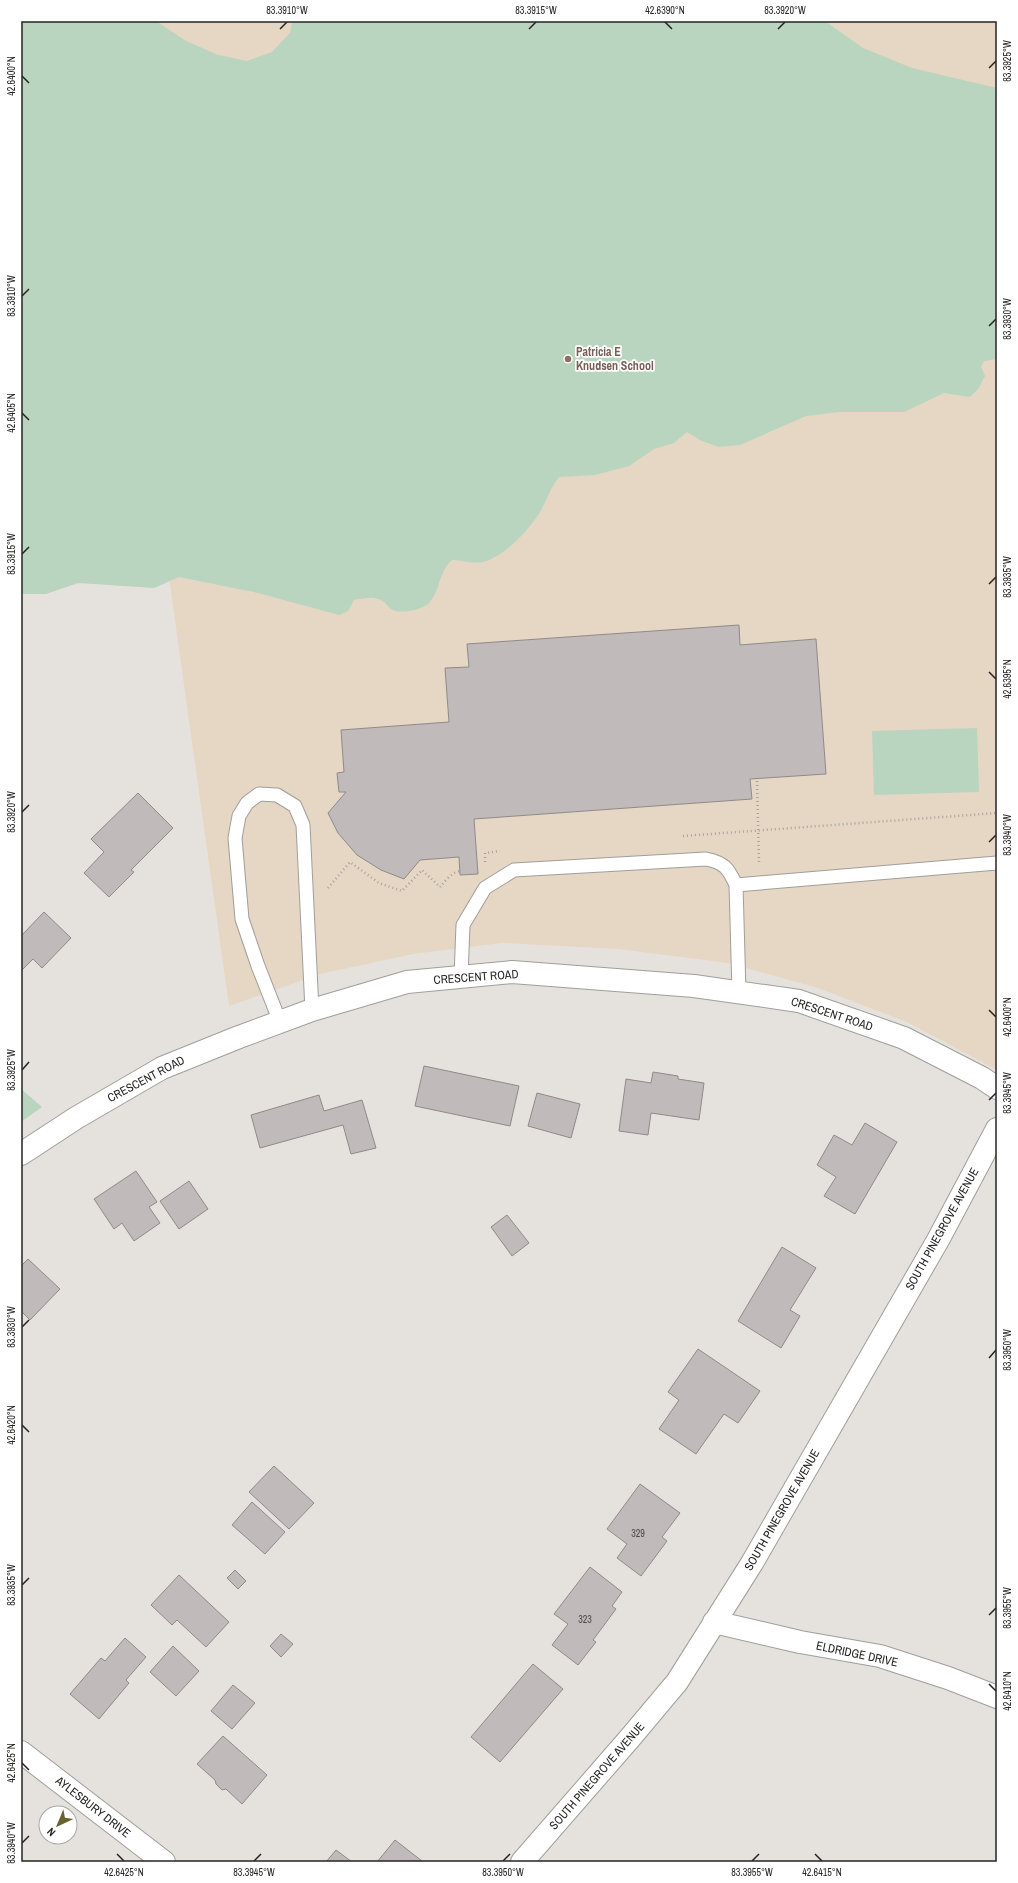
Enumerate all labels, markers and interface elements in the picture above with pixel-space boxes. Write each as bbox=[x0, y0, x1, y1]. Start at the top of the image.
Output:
text: 83.3910°W bbox=[266, 4, 308, 17]
text: 83.3915°W bbox=[515, 4, 557, 17]
text: 42.6390°N bbox=[645, 4, 685, 17]
text: 83.3920°W bbox=[764, 4, 806, 17]
text: 83.3925°W bbox=[1001, 40, 1014, 82]
text: 42.6400°N bbox=[5, 56, 18, 96]
text: 83.3910°W bbox=[5, 275, 18, 317]
text: 83.3930°W bbox=[1001, 298, 1014, 340]
place label: Patricia E Knudsen School bbox=[576, 344, 654, 374]
marker: Patricia E Knudsen School bbox=[563, 354, 573, 364]
text: 42.6405°N bbox=[5, 393, 18, 433]
text: 83.3915°W bbox=[5, 533, 18, 575]
text: 83.3935°W bbox=[1001, 556, 1014, 598]
text: 42.6395°N bbox=[1001, 659, 1014, 699]
text: 83.3920°W bbox=[5, 791, 18, 833]
text: 83.3940°W bbox=[1001, 814, 1014, 856]
street label: CRESCENT ROAD bbox=[433, 966, 519, 988]
street label: CRESCENT ROAD bbox=[789, 993, 875, 1035]
text: 42.6400°N bbox=[1001, 997, 1014, 1037]
text: 83.3925°W bbox=[5, 1049, 18, 1091]
street label: CRESCENT ROAD bbox=[105, 1052, 187, 1106]
text: 83.3945°W bbox=[1001, 1072, 1014, 1114]
street label: SOUTH PINEGROVE AVENUE bbox=[902, 1165, 982, 1293]
text: 83.3930°W bbox=[5, 1306, 18, 1348]
text: 83.3950°W bbox=[1001, 1329, 1014, 1371]
text: 42.6420°N bbox=[5, 1405, 18, 1445]
street label: SOUTH PINEGROVE AVENUE bbox=[741, 1446, 823, 1574]
house number: 329 bbox=[631, 1527, 645, 1540]
text: 83.3935°W bbox=[5, 1564, 18, 1606]
text: 83.3955°W bbox=[1001, 1587, 1014, 1629]
house number: 323 bbox=[578, 1613, 592, 1626]
street label: ELDRIDGE DRIVE bbox=[815, 1638, 899, 1670]
text: 42.6410°N bbox=[1001, 1671, 1014, 1711]
street label: SOUTH PINEGROVE AVENUE bbox=[546, 1719, 648, 1833]
text: 42.6425°N bbox=[5, 1743, 18, 1783]
street label: AYLESBURY DRIVE bbox=[51, 1772, 134, 1841]
north arrow bbox=[38, 1805, 78, 1845]
text: 83.3940°W bbox=[5, 1822, 18, 1864]
text: N bbox=[44, 1825, 58, 1839]
text: 42.6425°N bbox=[104, 1866, 144, 1879]
text: 83.3945°W bbox=[233, 1866, 275, 1879]
text: 83.3950°W bbox=[482, 1866, 524, 1879]
text: 83.3955°W bbox=[731, 1866, 773, 1879]
text: 42.6415°N bbox=[802, 1866, 842, 1879]

